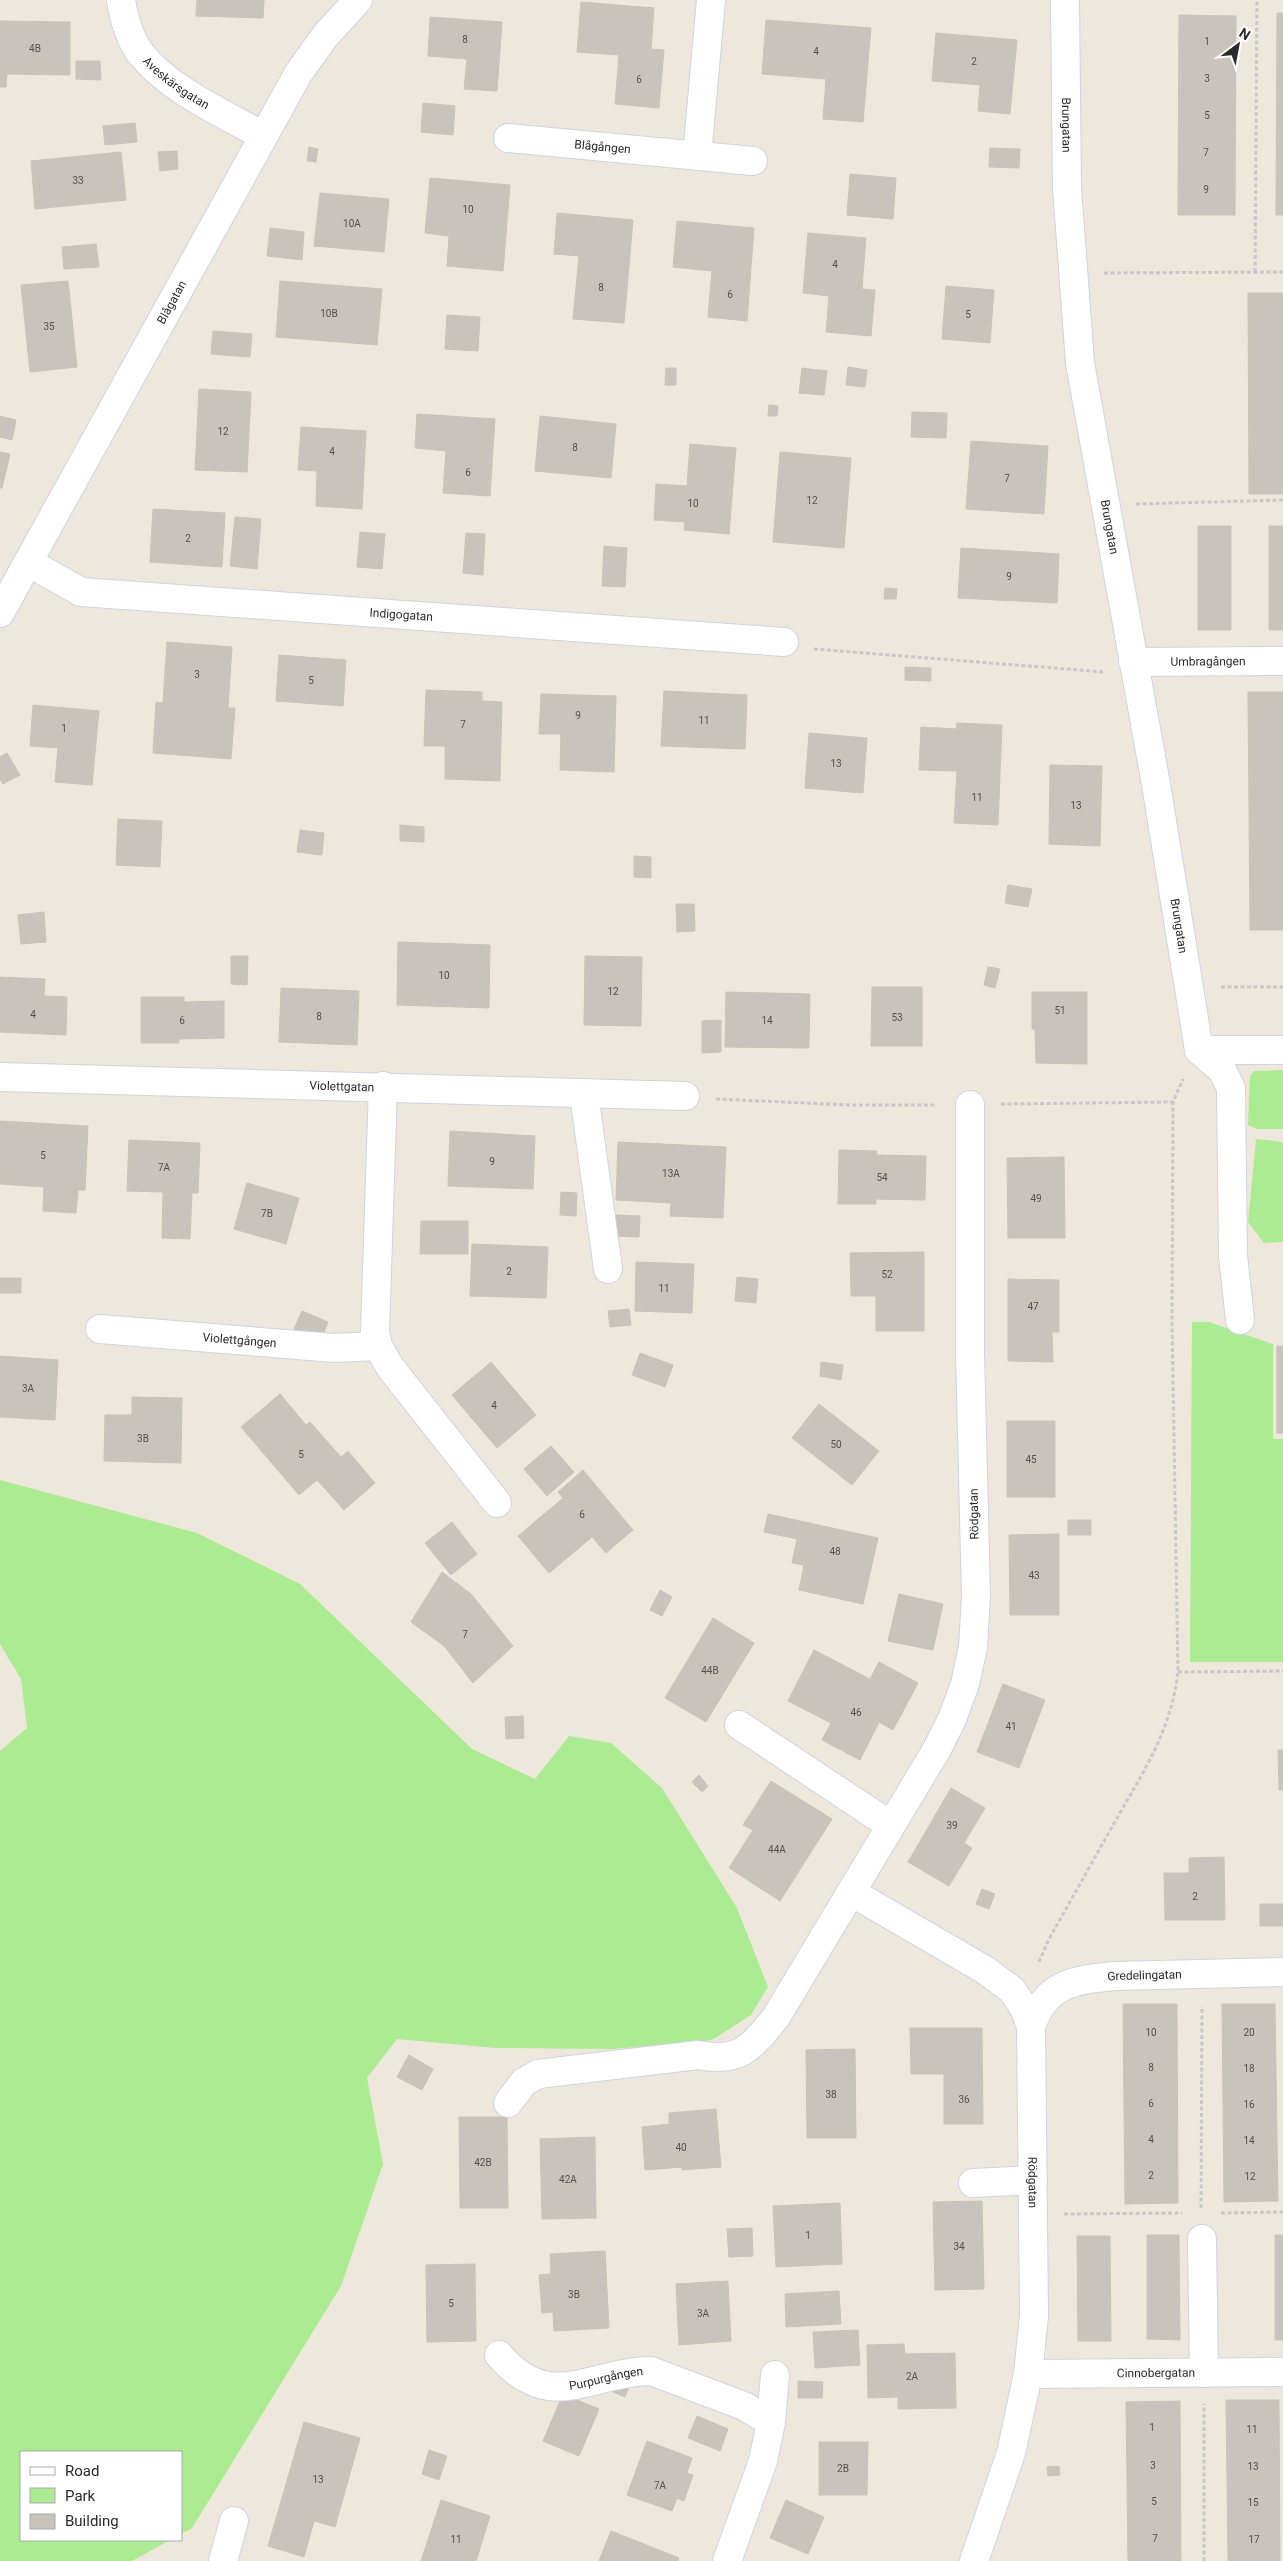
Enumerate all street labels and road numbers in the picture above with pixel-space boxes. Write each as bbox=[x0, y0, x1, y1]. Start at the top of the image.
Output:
street label: Aveskärsgatan bbox=[140, 54, 212, 112]
street label: Brungatan bbox=[1059, 97, 1074, 153]
street label: Blågången bbox=[574, 137, 631, 156]
street label: Blågatan bbox=[154, 278, 189, 326]
street label: Brungatan bbox=[1098, 498, 1121, 555]
street label: Indigogatan bbox=[369, 606, 434, 624]
street label: Umbragången bbox=[1170, 654, 1246, 669]
street label: Brungatan bbox=[1168, 897, 1190, 954]
street label: Violettgatan bbox=[309, 1079, 375, 1094]
street label: Violettgången bbox=[202, 1330, 277, 1350]
street label: Rödgatan bbox=[967, 1488, 981, 1540]
street label: Gredelingatan bbox=[1107, 1967, 1182, 1984]
street label: Rödgatan bbox=[1025, 2157, 1040, 2208]
street label: Purpurgången bbox=[568, 2364, 644, 2393]
street label: Cinnobergatan bbox=[1117, 2366, 1195, 2380]

